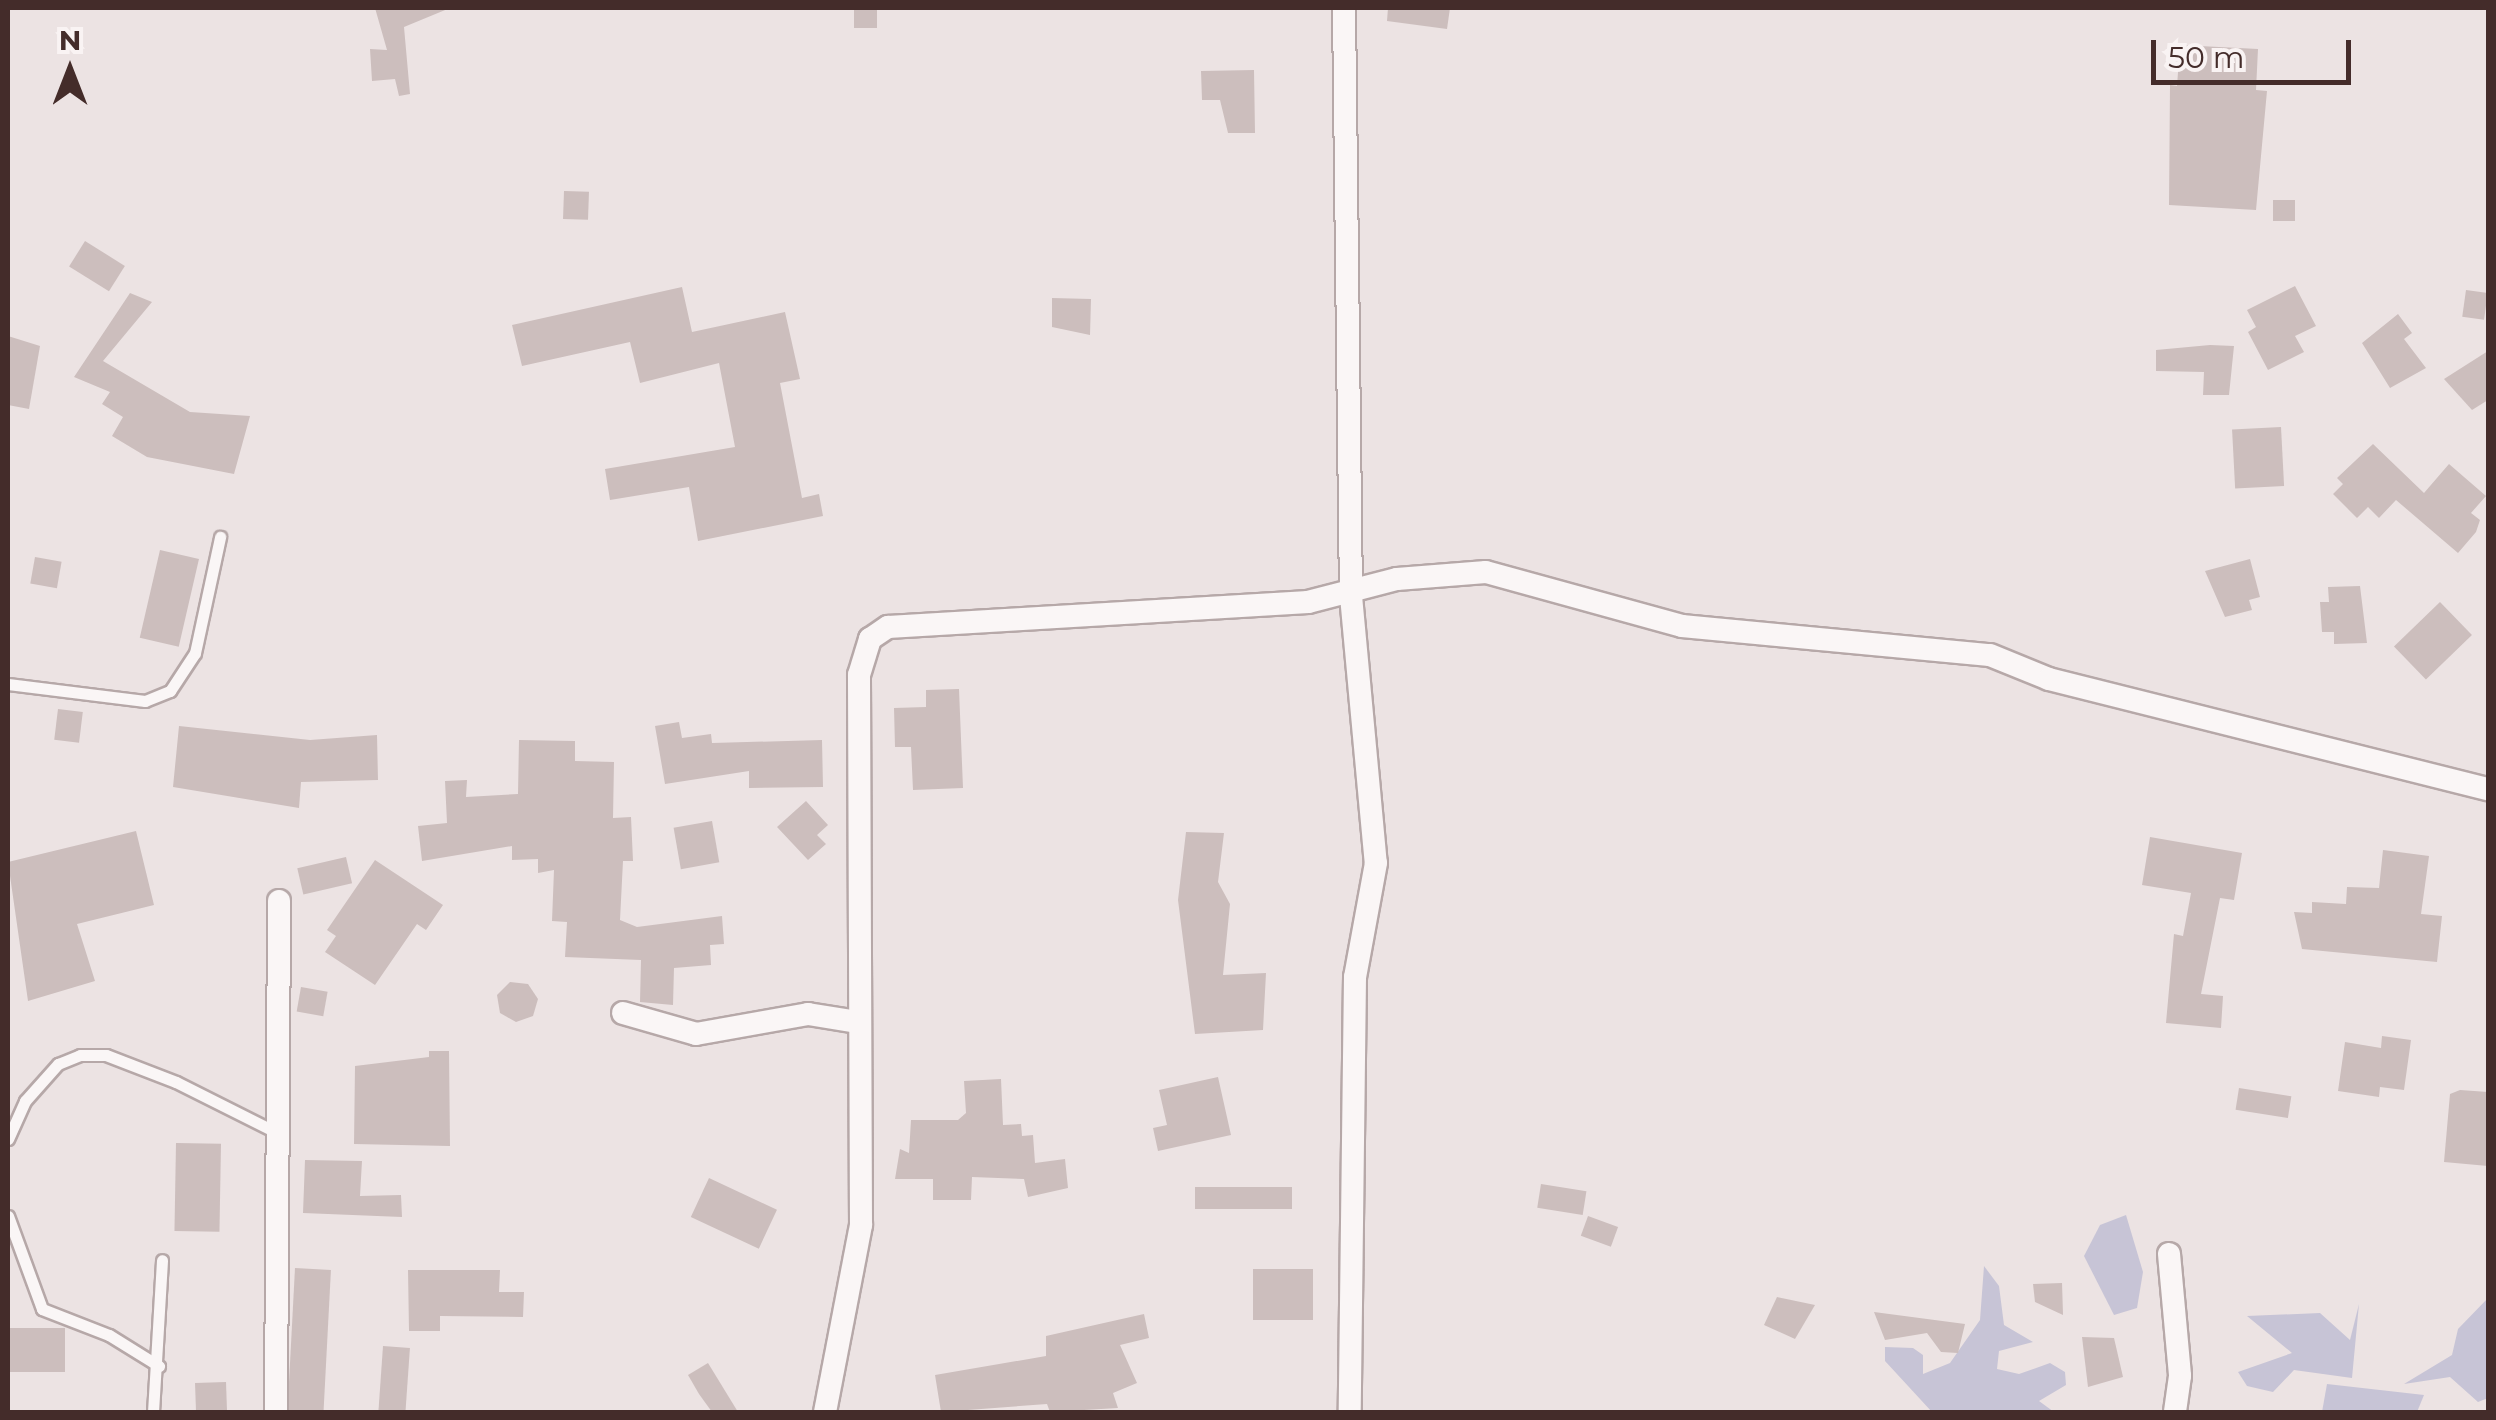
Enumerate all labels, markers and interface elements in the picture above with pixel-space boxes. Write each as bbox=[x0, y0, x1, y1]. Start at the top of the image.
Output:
north arrow bbox=[20, 20, 120, 120]
scale bar bbox=[2156, 20, 2356, 82]
text: N bbox=[59, 23, 81, 57]
text: 50 m bbox=[2168, 39, 2245, 76]

